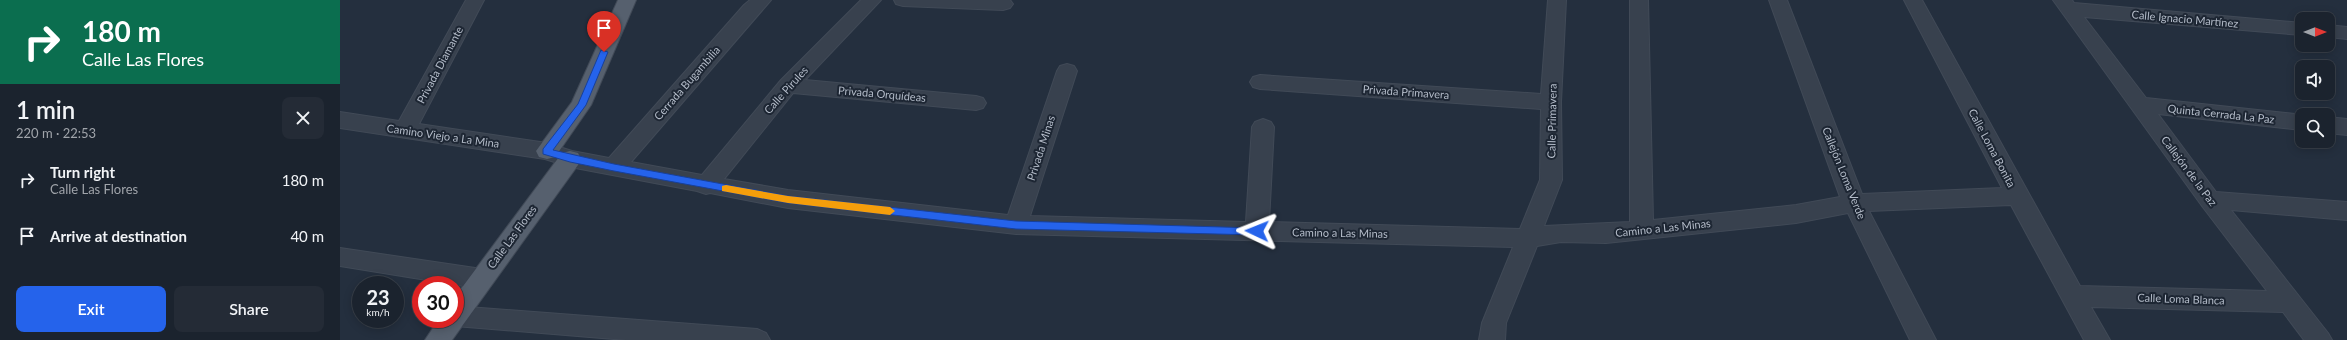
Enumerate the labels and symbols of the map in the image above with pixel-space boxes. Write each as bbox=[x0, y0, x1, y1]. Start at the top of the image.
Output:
street label: Calle Ignacio Martínez bbox=[2131, 7, 2239, 30]
pin bbox=[587, 11, 621, 52]
north arrow bbox=[2295, 12, 2335, 52]
street label: Privada Diamante bbox=[414, 24, 465, 105]
street label: Cerrada Bugambilia bbox=[651, 43, 722, 122]
street label: Calle Pirules bbox=[761, 63, 810, 116]
street label: Privada Primavera bbox=[1362, 82, 1450, 101]
street label: Privada Orquídeas bbox=[838, 83, 927, 104]
street label: Calle Primavera bbox=[1544, 83, 1559, 159]
street label: Quinta Cerrada La Paz bbox=[2167, 101, 2275, 126]
street label: Calle Loma Bonita bbox=[1966, 106, 2019, 189]
street label: Privada Minas bbox=[1024, 113, 1057, 182]
street label: Camino Viejo a La Mina bbox=[386, 121, 500, 150]
street label: Callejón Loma Verde bbox=[1820, 125, 1869, 221]
street label: Callejón de la Paz bbox=[2159, 133, 2220, 208]
street label: Calle Las Flores bbox=[484, 203, 539, 271]
position arrow bbox=[1236, 210, 1278, 252]
street label: Camino a Las Minas bbox=[1615, 216, 1712, 239]
street label: Camino a Las Minas bbox=[1292, 225, 1388, 240]
speed limit sign: 30 bbox=[412, 276, 464, 328]
street label: Calle Loma Blanca bbox=[2137, 290, 2225, 307]

